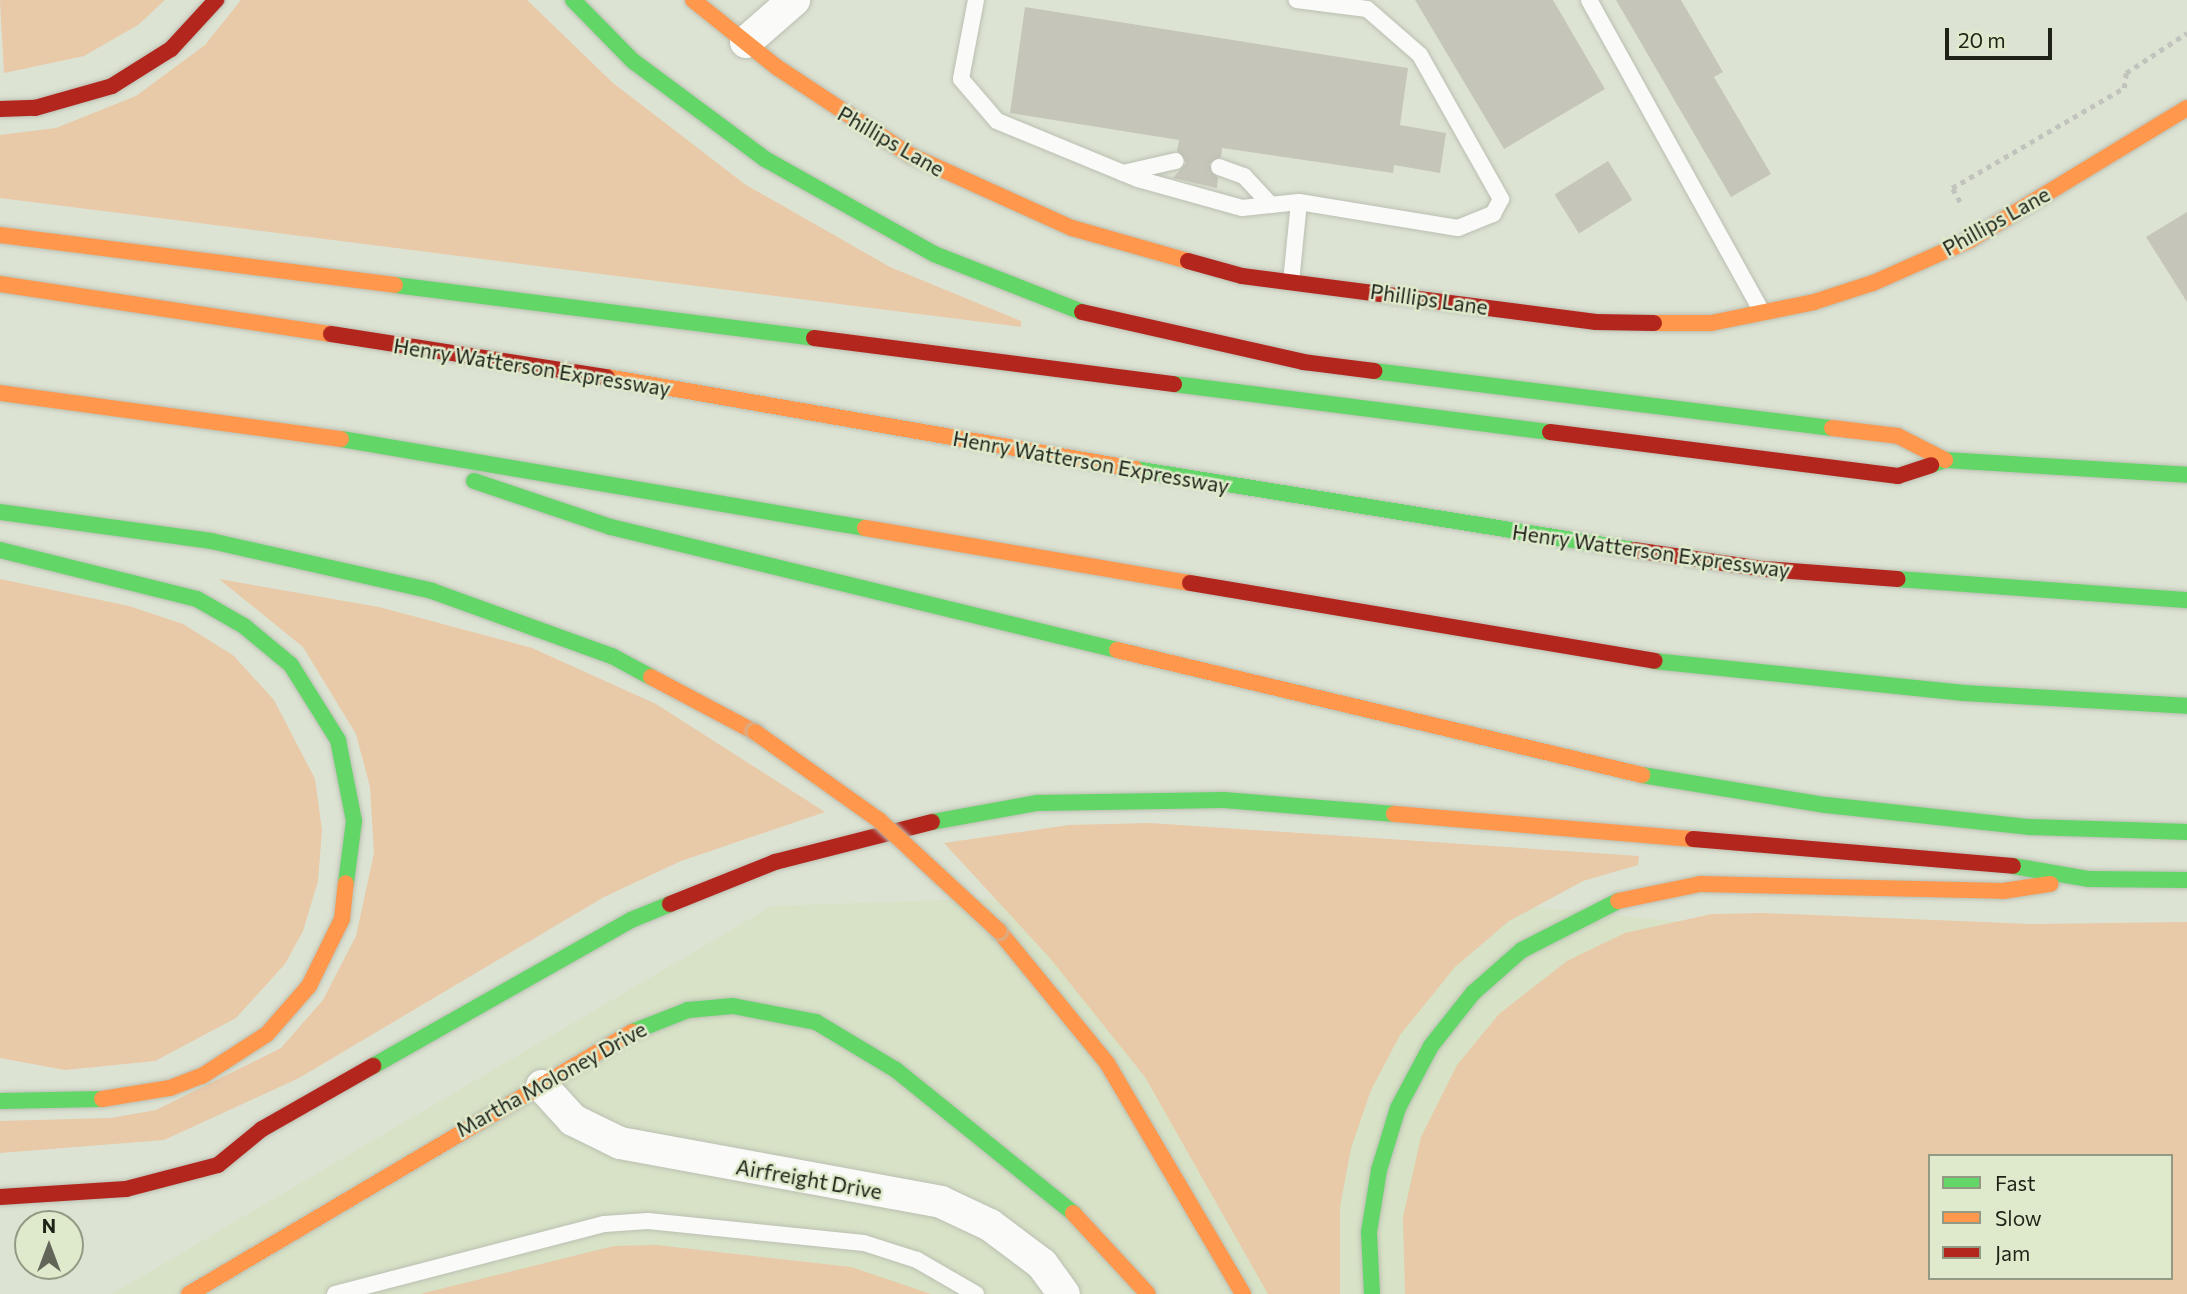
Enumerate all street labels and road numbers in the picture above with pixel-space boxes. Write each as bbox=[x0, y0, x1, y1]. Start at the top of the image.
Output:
street label: Phillips Lane bbox=[833, 100, 949, 182]
street label: Phillips Lane bbox=[1938, 181, 2054, 261]
street label: Phillips Lane bbox=[1369, 278, 1489, 320]
street label: Henry Watterson Expressway bbox=[392, 333, 672, 401]
street label: Henry Watterson Expressway bbox=[951, 425, 1231, 499]
street label: Henry Watterson Expressway bbox=[1511, 519, 1791, 583]
street label: Martha Moloney Drive bbox=[451, 1016, 651, 1142]
street label: Airfreight Drive bbox=[734, 1154, 884, 1204]

